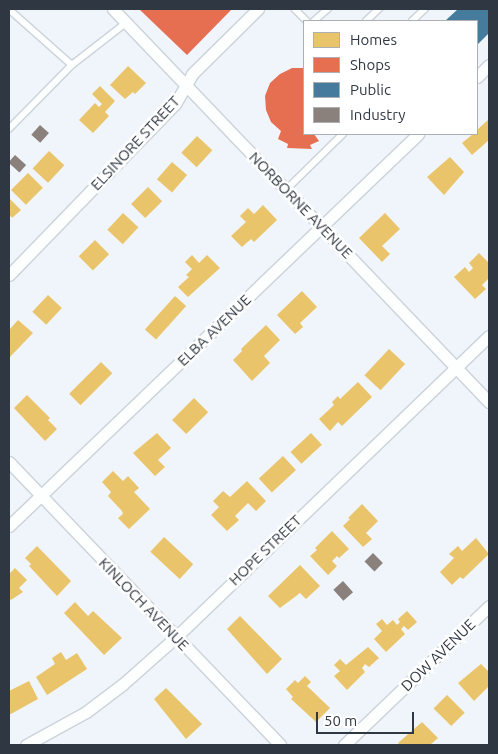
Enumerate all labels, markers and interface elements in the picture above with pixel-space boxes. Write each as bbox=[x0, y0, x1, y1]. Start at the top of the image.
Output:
legend bbox=[303, 20, 478, 135]
text: Homes bbox=[350, 31, 397, 48]
text: Shops bbox=[350, 56, 391, 73]
text: Public bbox=[350, 81, 391, 98]
street label: ELSINORE STREET bbox=[87, 92, 183, 194]
text: Industry bbox=[350, 106, 405, 123]
street label: NORBORNE AVENUE bbox=[246, 148, 356, 262]
street label: ELBA AVENUE bbox=[174, 291, 254, 369]
street label: HOPE STREET bbox=[225, 511, 305, 589]
street label: KINLOCH AVENUE bbox=[95, 554, 193, 654]
street label: DOW AVENUE bbox=[397, 615, 479, 695]
scale bar bbox=[318, 702, 416, 734]
text: 50 m bbox=[324, 712, 357, 729]

